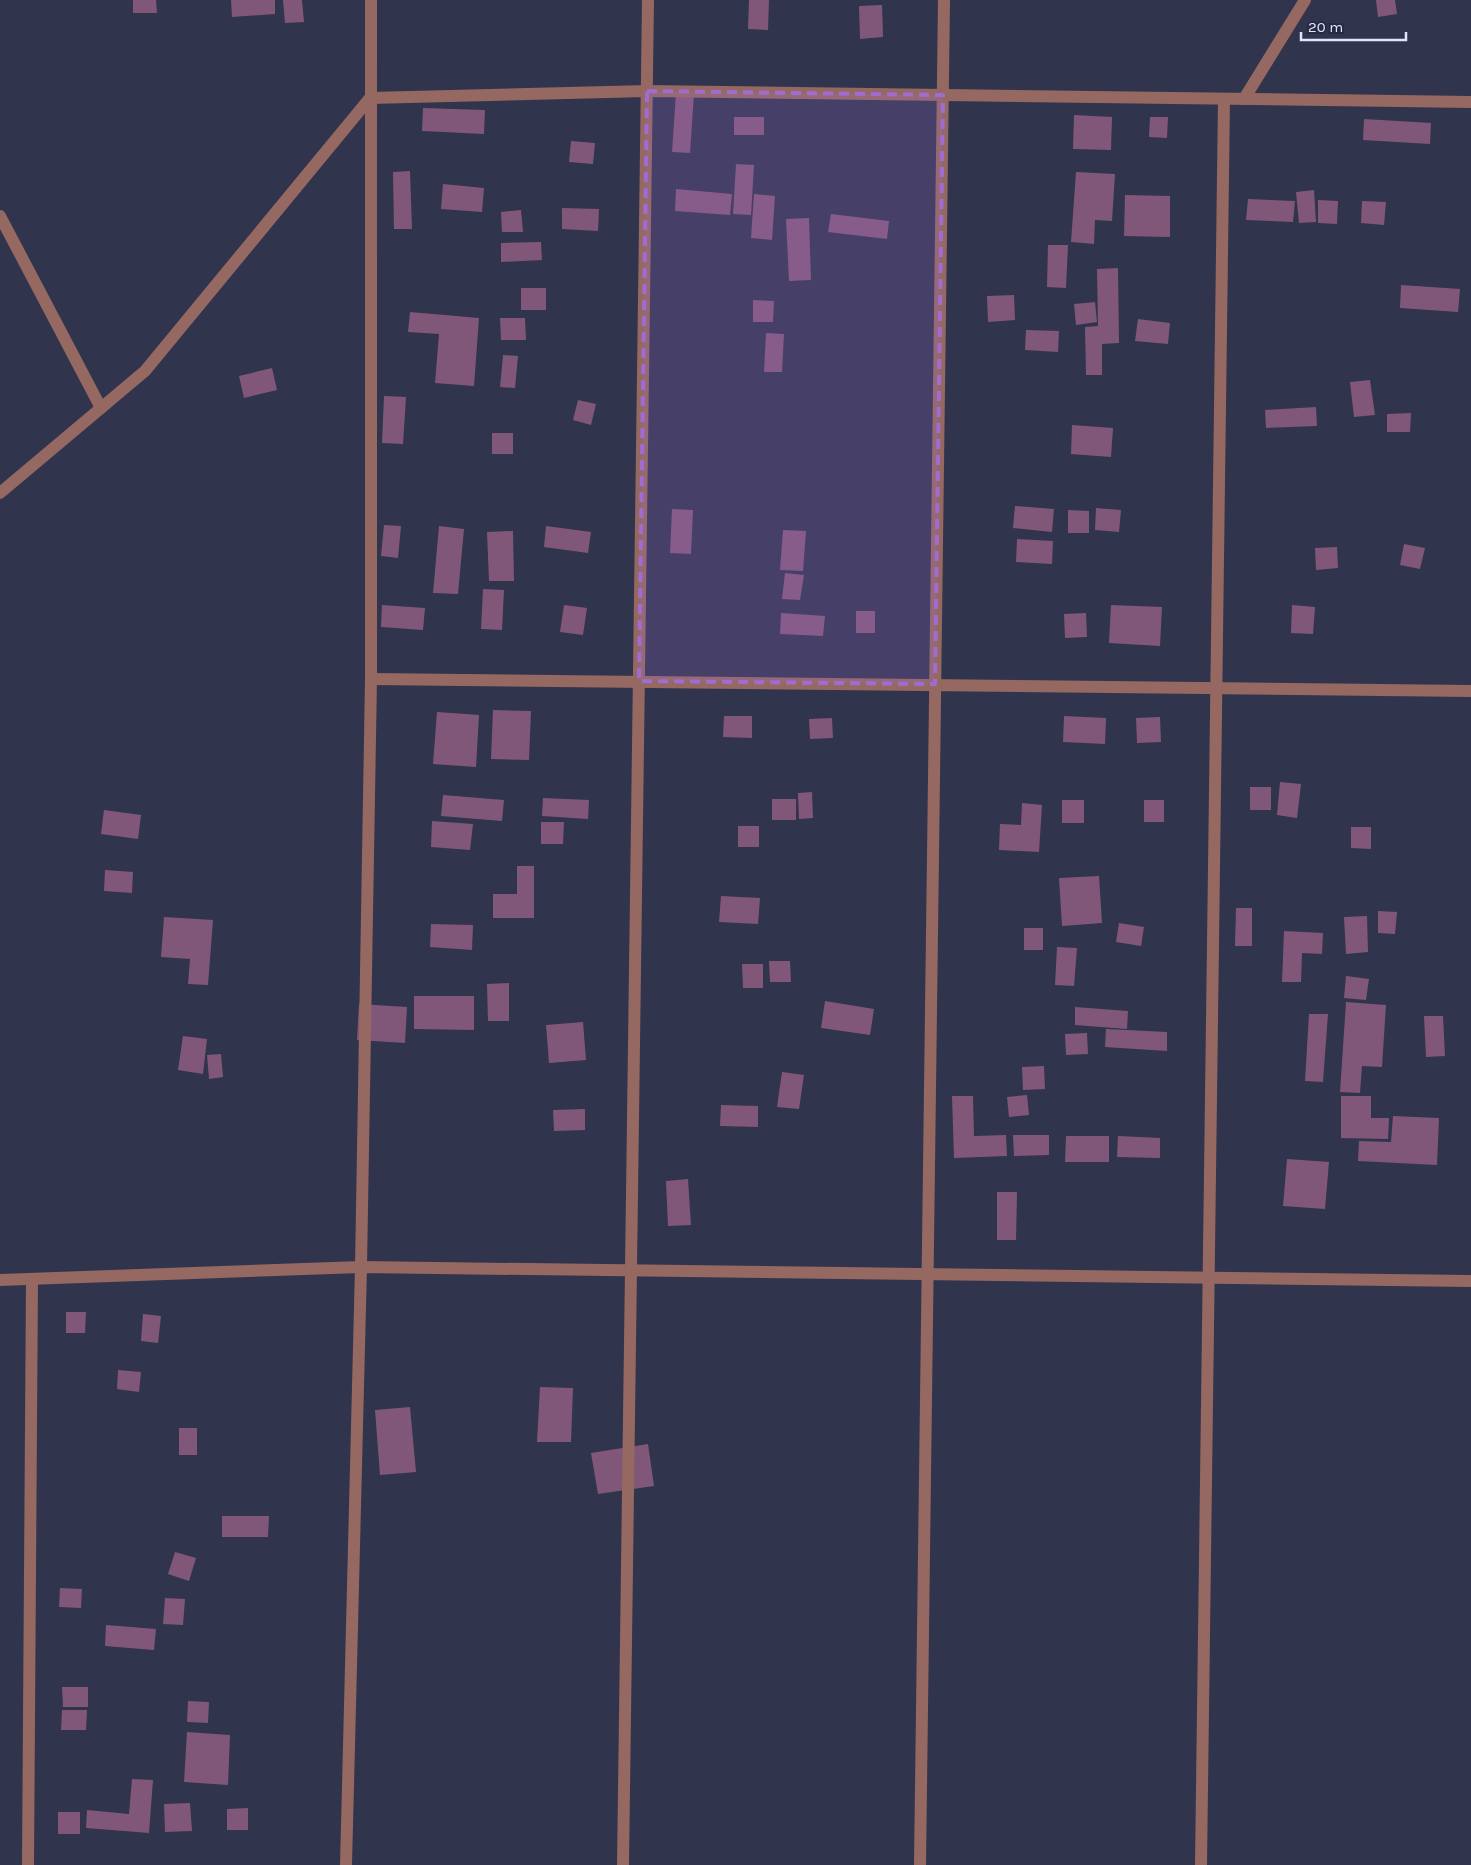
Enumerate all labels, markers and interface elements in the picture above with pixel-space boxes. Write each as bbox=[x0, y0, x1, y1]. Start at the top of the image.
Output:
scale bar bbox=[1301, 10, 1406, 42]
text: 20 m bbox=[1308, 18, 1343, 36]

